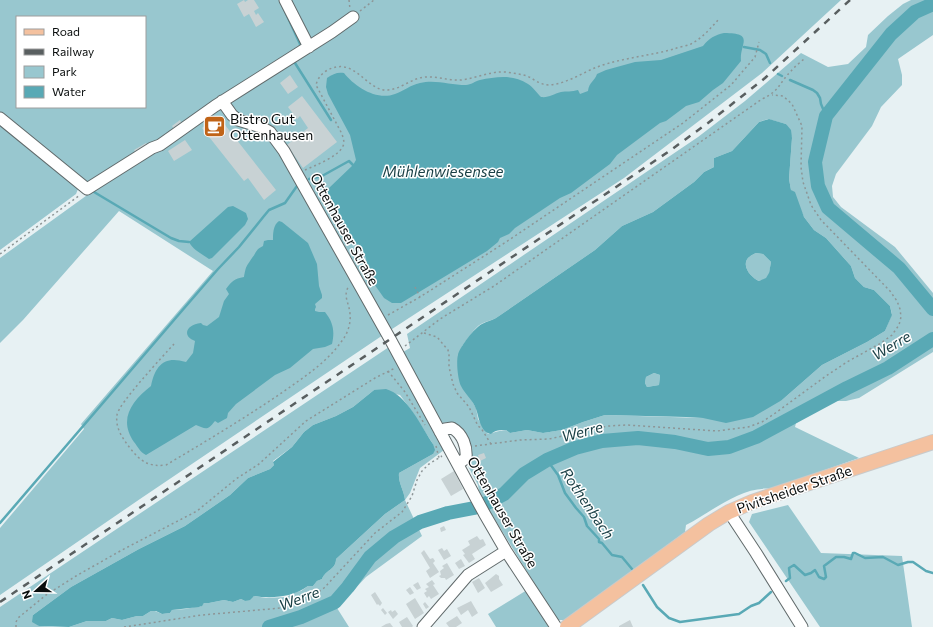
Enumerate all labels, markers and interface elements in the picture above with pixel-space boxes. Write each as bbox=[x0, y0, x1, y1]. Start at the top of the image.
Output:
legend bbox=[16, 16, 146, 108]
text: Road bbox=[52, 24, 80, 38]
text: Railway bbox=[52, 44, 94, 58]
text: Park bbox=[52, 64, 78, 78]
text: Water bbox=[52, 84, 86, 98]
place label: Bistro Gut Ottenhausen bbox=[230, 110, 313, 143]
cafe icon: Bistro Gut Ottenhausen bbox=[201, 113, 227, 139]
water label: Mühlenwiesensee bbox=[382, 162, 504, 180]
street label: Ottenhauser Straße bbox=[307, 170, 383, 288]
water label: Werre bbox=[868, 326, 914, 364]
water label: Werre bbox=[559, 417, 605, 445]
street label: Ottenhauser Straße bbox=[464, 453, 542, 571]
street label: Pivitsheider Straße bbox=[734, 461, 854, 517]
water label: Rothenbach bbox=[558, 464, 618, 542]
north arrow bbox=[16, 571, 56, 611]
water label: Werre bbox=[276, 582, 322, 614]
text: N bbox=[19, 589, 34, 601]

